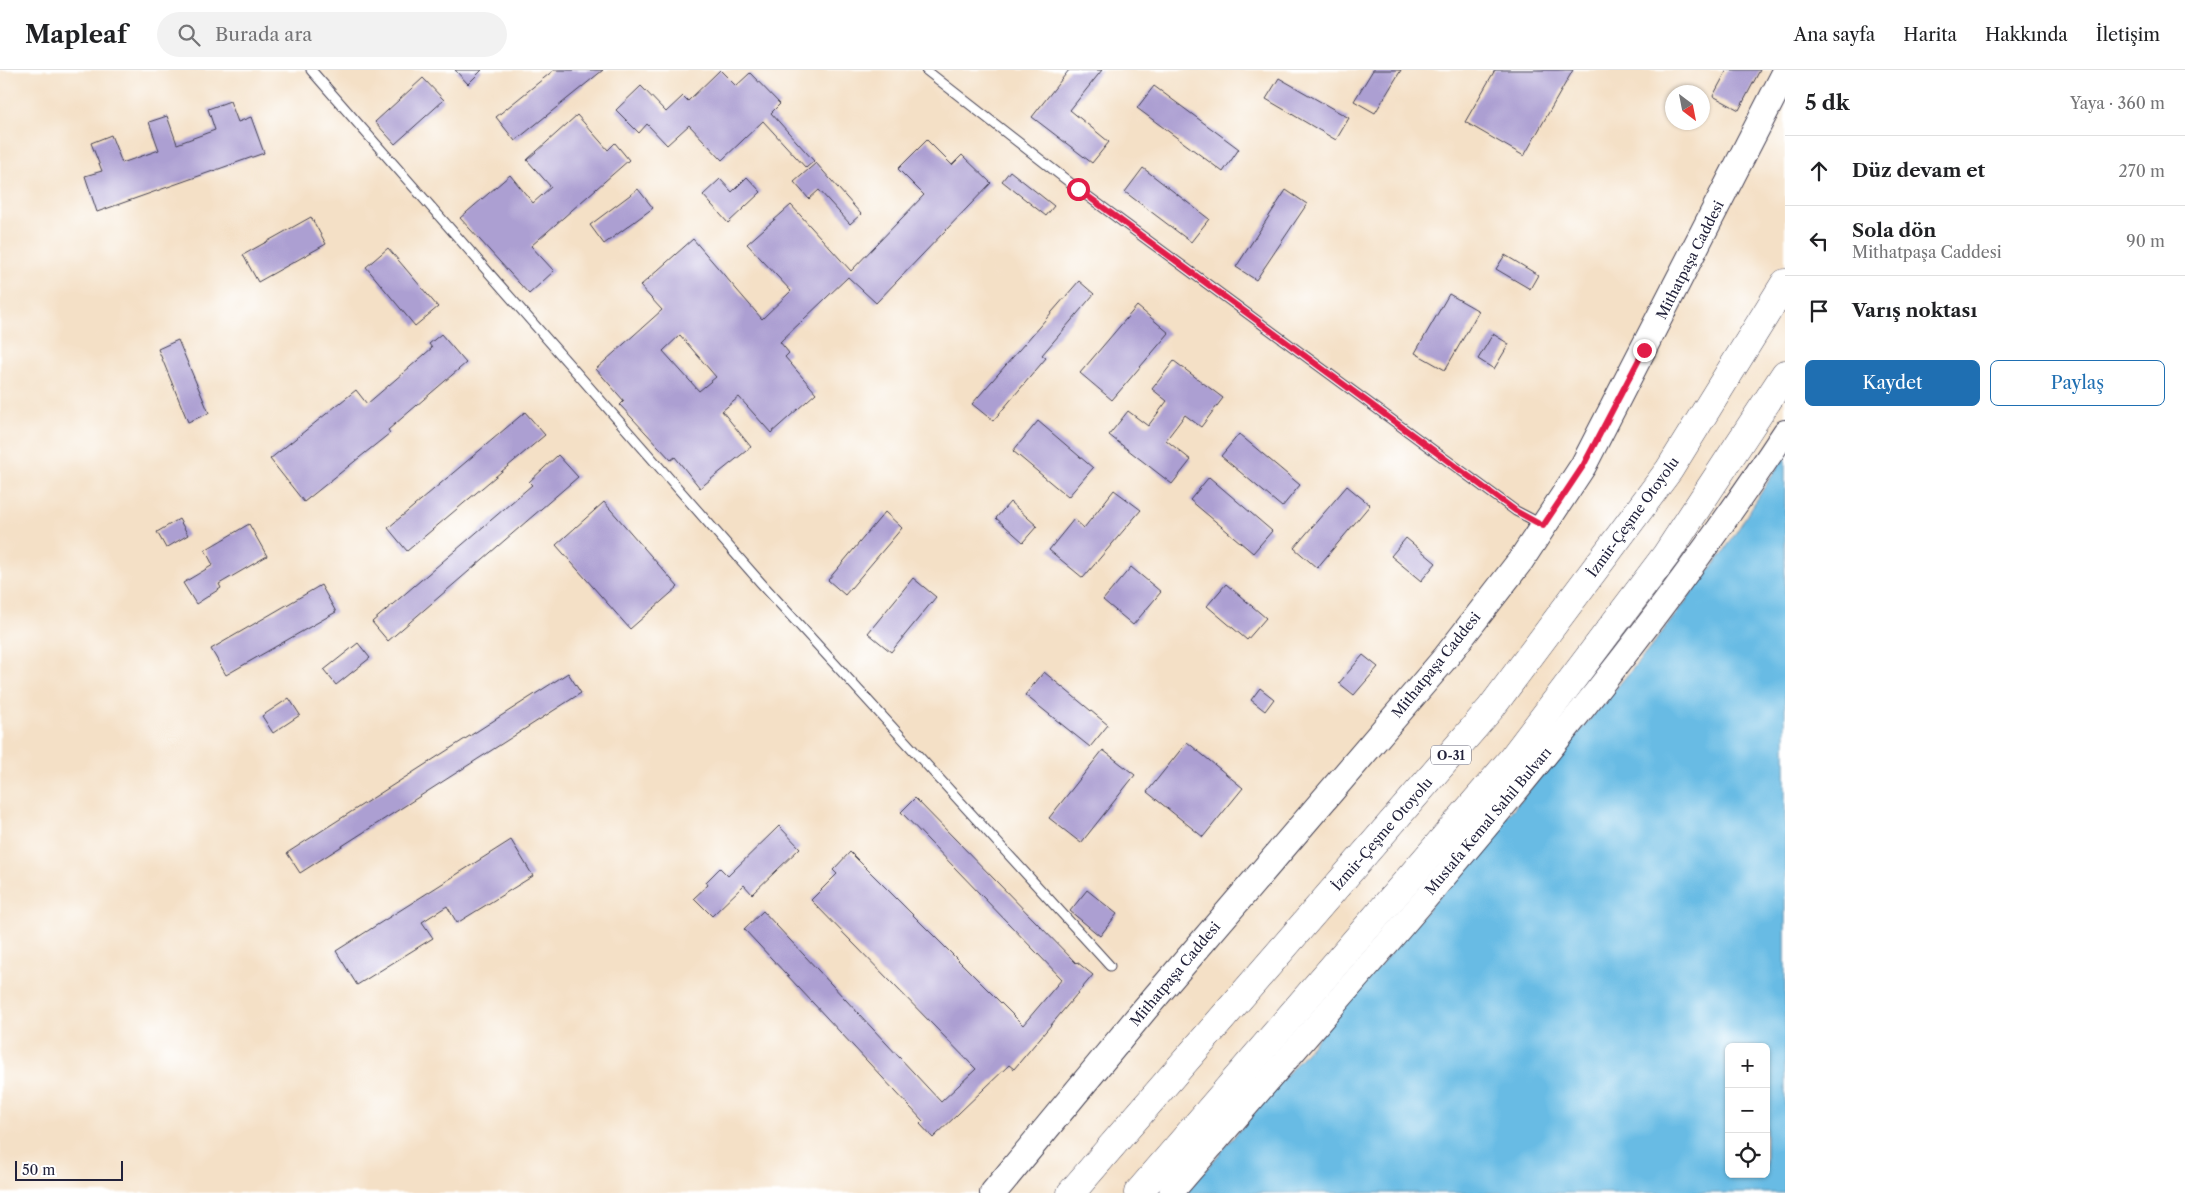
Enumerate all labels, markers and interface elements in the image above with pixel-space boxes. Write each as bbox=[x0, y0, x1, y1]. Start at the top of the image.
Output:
search box bbox=[157, 12, 507, 57]
text: Mapleaf bbox=[25, 20, 127, 49]
icon: search bbox=[175, 21, 203, 49]
text: Burada ara bbox=[215, 23, 312, 46]
text: Ana sayfa bbox=[1794, 24, 1875, 46]
text: Harita bbox=[1903, 24, 1957, 46]
text: Hakkında bbox=[1985, 24, 2068, 46]
text: İletişim bbox=[2096, 24, 2160, 46]
north arrow bbox=[1665, 85, 1710, 130]
text: 5 dk bbox=[1805, 90, 1850, 115]
text: Yaya · 360 m bbox=[2070, 93, 2165, 113]
icon: ahead bbox=[1805, 157, 1833, 185]
text: Düz devam et bbox=[1852, 159, 1985, 182]
text: 270 m bbox=[2119, 161, 2165, 181]
route start bbox=[1067, 178, 1090, 201]
street label: Mithatpaşa Caddesi bbox=[1652, 198, 1728, 322]
text: Sola dön bbox=[1852, 219, 1936, 242]
icon: left bbox=[1805, 227, 1833, 255]
text: 90 m bbox=[2126, 231, 2165, 251]
text: Mithatpaşa Caddesi bbox=[1852, 242, 2002, 262]
icon: arrive bbox=[1805, 297, 1833, 325]
text: Varış noktası bbox=[1852, 299, 1977, 322]
route end bbox=[1633, 339, 1656, 362]
button: Kaydet bbox=[1805, 360, 1980, 406]
button: Paylaş bbox=[1990, 360, 2165, 406]
street label: İzmir-Çeşme Otoyolu bbox=[1583, 453, 1683, 581]
street label: Mithatpaşa Caddesi bbox=[1388, 608, 1484, 722]
street label: Mustafa Kemal Sahil Bulvarı bbox=[1421, 743, 1555, 899]
road number: O-31 bbox=[1431, 746, 1471, 764]
street label: İzmir-Çeşme Otoyolu bbox=[1328, 773, 1436, 894]
street label: Mithatpaşa Caddesi bbox=[1126, 918, 1224, 1030]
map controls bbox=[1725, 1043, 1770, 1178]
button: + bbox=[1725, 1043, 1770, 1088]
button: − bbox=[1725, 1088, 1770, 1133]
button: locate bbox=[1725, 1133, 1770, 1178]
scale bar bbox=[15, 1158, 122, 1181]
text: 50 m bbox=[22, 1161, 55, 1179]

